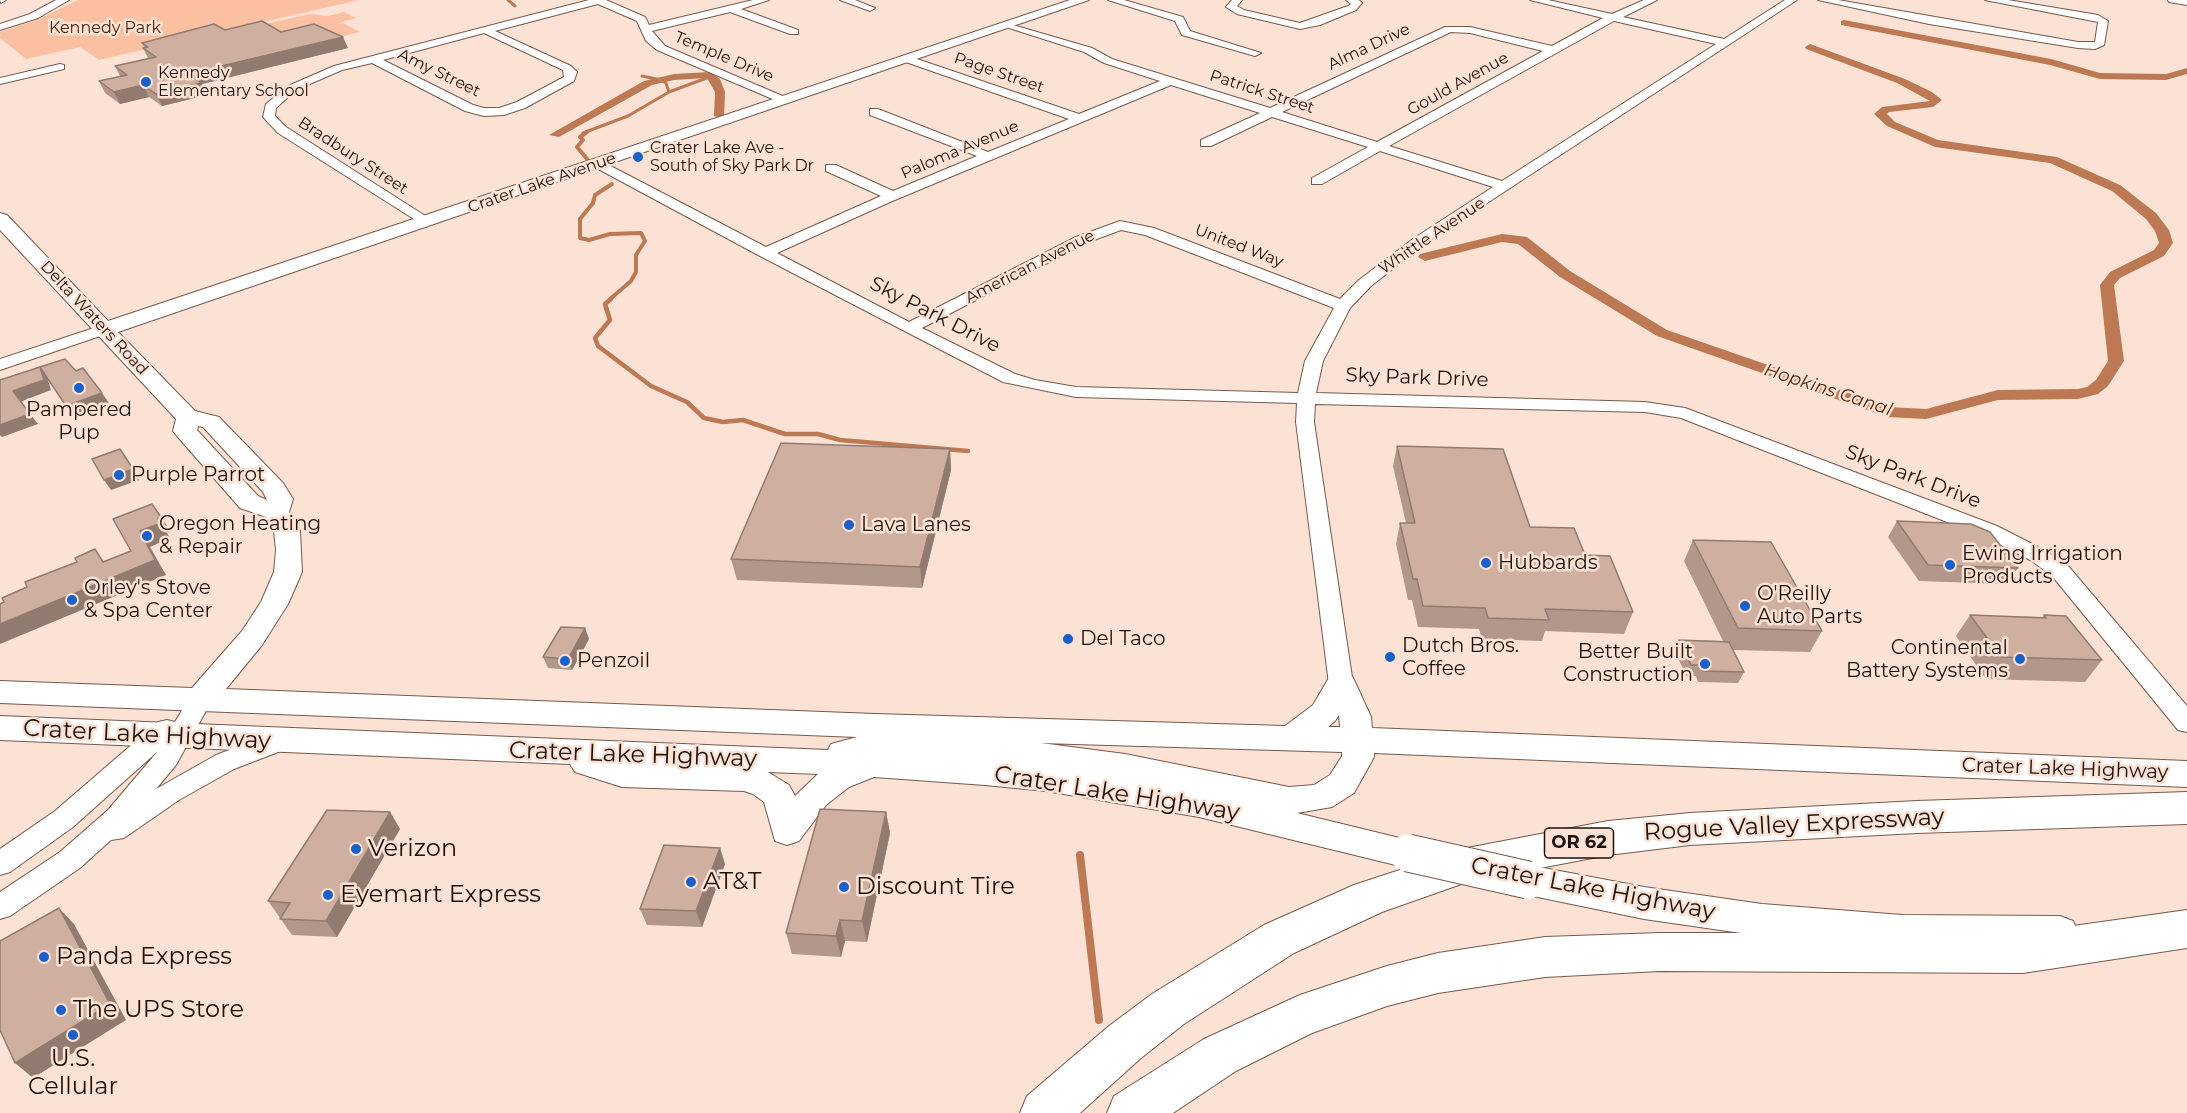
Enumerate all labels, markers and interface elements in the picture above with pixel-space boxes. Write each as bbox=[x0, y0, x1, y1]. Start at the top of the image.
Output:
park label: Kennedy Park bbox=[49, 18, 161, 38]
street label: Alma Drive bbox=[1325, 20, 1413, 74]
street label: Temple Drive bbox=[672, 27, 776, 87]
street label: Amy Street bbox=[395, 45, 483, 101]
street label: Gould Avenue bbox=[1404, 48, 1512, 120]
street label: Page Street bbox=[951, 49, 1047, 97]
place label: Kennedy Elementary School bbox=[158, 63, 309, 101]
street label: Patrick Street bbox=[1207, 66, 1317, 118]
marker: Kennedy Elementary School bbox=[139, 75, 153, 89]
street label: Bradbury Street bbox=[294, 113, 412, 199]
street label: Paloma Avenue bbox=[898, 117, 1022, 183]
place label: Crater Lake Ave - South of Sky Park Dr bbox=[650, 138, 814, 176]
street label: Crater Lake Avenue bbox=[465, 149, 619, 217]
marker: Crater Lake Ave - South of Sky Park Dr bbox=[631, 150, 645, 164]
street label: Whittle Avenue bbox=[1375, 193, 1489, 279]
street label: United Way bbox=[1192, 220, 1286, 272]
street label: American Avenue bbox=[962, 226, 1098, 308]
street label: Delta Waters Road bbox=[36, 257, 152, 379]
street label: Sky Park Drive bbox=[866, 272, 1004, 358]
water label: Hopkins Canal bbox=[1761, 359, 1895, 421]
street label: Sky Park Drive bbox=[1345, 364, 1489, 392]
marker: Pampered Pup bbox=[72, 381, 86, 395]
place label: Pampered Pup bbox=[26, 398, 132, 445]
street label: Sky Park Drive bbox=[1842, 440, 1984, 514]
place label: Purple Parrot bbox=[131, 463, 265, 487]
marker: Purple Parrot bbox=[112, 468, 126, 482]
place label: Oregon Heating & Repair bbox=[159, 512, 321, 559]
place label: Lava Lanes bbox=[861, 513, 971, 537]
marker: Lava Lanes bbox=[842, 518, 856, 532]
marker: Oregon Heating & Repair bbox=[140, 529, 154, 543]
place label: Ewing Irrigation Products bbox=[1962, 542, 2123, 589]
place label: Hubbards bbox=[1498, 551, 1598, 575]
marker: Hubbards bbox=[1479, 556, 1493, 570]
marker: Ewing Irrigation Products bbox=[1943, 558, 1957, 572]
place label: Orley's Stove & Spa Center bbox=[84, 576, 213, 623]
place label: O'Reilly Auto Parts bbox=[1757, 582, 1862, 629]
marker: Orley's Stove & Spa Center bbox=[65, 593, 79, 607]
marker: O'Reilly Auto Parts bbox=[1738, 599, 1752, 613]
place label: Del Taco bbox=[1080, 627, 1166, 651]
marker: Del Taco bbox=[1061, 632, 1075, 646]
place label: Dutch Bros. Coffee bbox=[1402, 634, 1519, 681]
place label: Continental Battery Systems bbox=[1846, 636, 2008, 683]
place label: Better Built Construction bbox=[1563, 640, 1693, 687]
place label: Penzoil bbox=[577, 649, 650, 673]
marker: Dutch Bros. Coffee bbox=[1383, 650, 1397, 664]
marker: Continental Battery Systems bbox=[2013, 652, 2027, 666]
marker: Penzoil bbox=[558, 654, 572, 668]
marker: Better Built Construction bbox=[1698, 657, 1712, 671]
street label: Crater Lake Highway bbox=[22, 714, 272, 756]
street label: Crater Lake Highway bbox=[508, 736, 758, 774]
street label: Crater Lake Highway bbox=[1961, 753, 2169, 785]
street label: Crater Lake Highway bbox=[992, 760, 1242, 828]
street label: Rogue Valley Expressway bbox=[1643, 803, 1945, 847]
road number: OR 62 bbox=[1544, 828, 1614, 858]
place label: Verizon bbox=[368, 835, 457, 863]
marker: Verizon bbox=[349, 842, 363, 856]
street label: Crater Lake Highway bbox=[1468, 851, 1718, 927]
place label: AT&T bbox=[703, 868, 761, 896]
place label: Discount Tire bbox=[856, 873, 1015, 901]
marker: AT&T bbox=[684, 875, 698, 889]
marker: Discount Tire bbox=[837, 880, 851, 894]
place label: Eyemart Express bbox=[340, 881, 541, 909]
marker: Eyemart Express bbox=[321, 888, 335, 902]
place label: Panda Express bbox=[56, 943, 232, 971]
marker: Panda Express bbox=[37, 950, 51, 964]
place label: The UPS Store bbox=[73, 996, 244, 1024]
marker: The UPS Store bbox=[54, 1003, 68, 1017]
marker: U.S. Cellular bbox=[66, 1028, 80, 1042]
place label: U.S. Cellular bbox=[28, 1045, 118, 1101]

